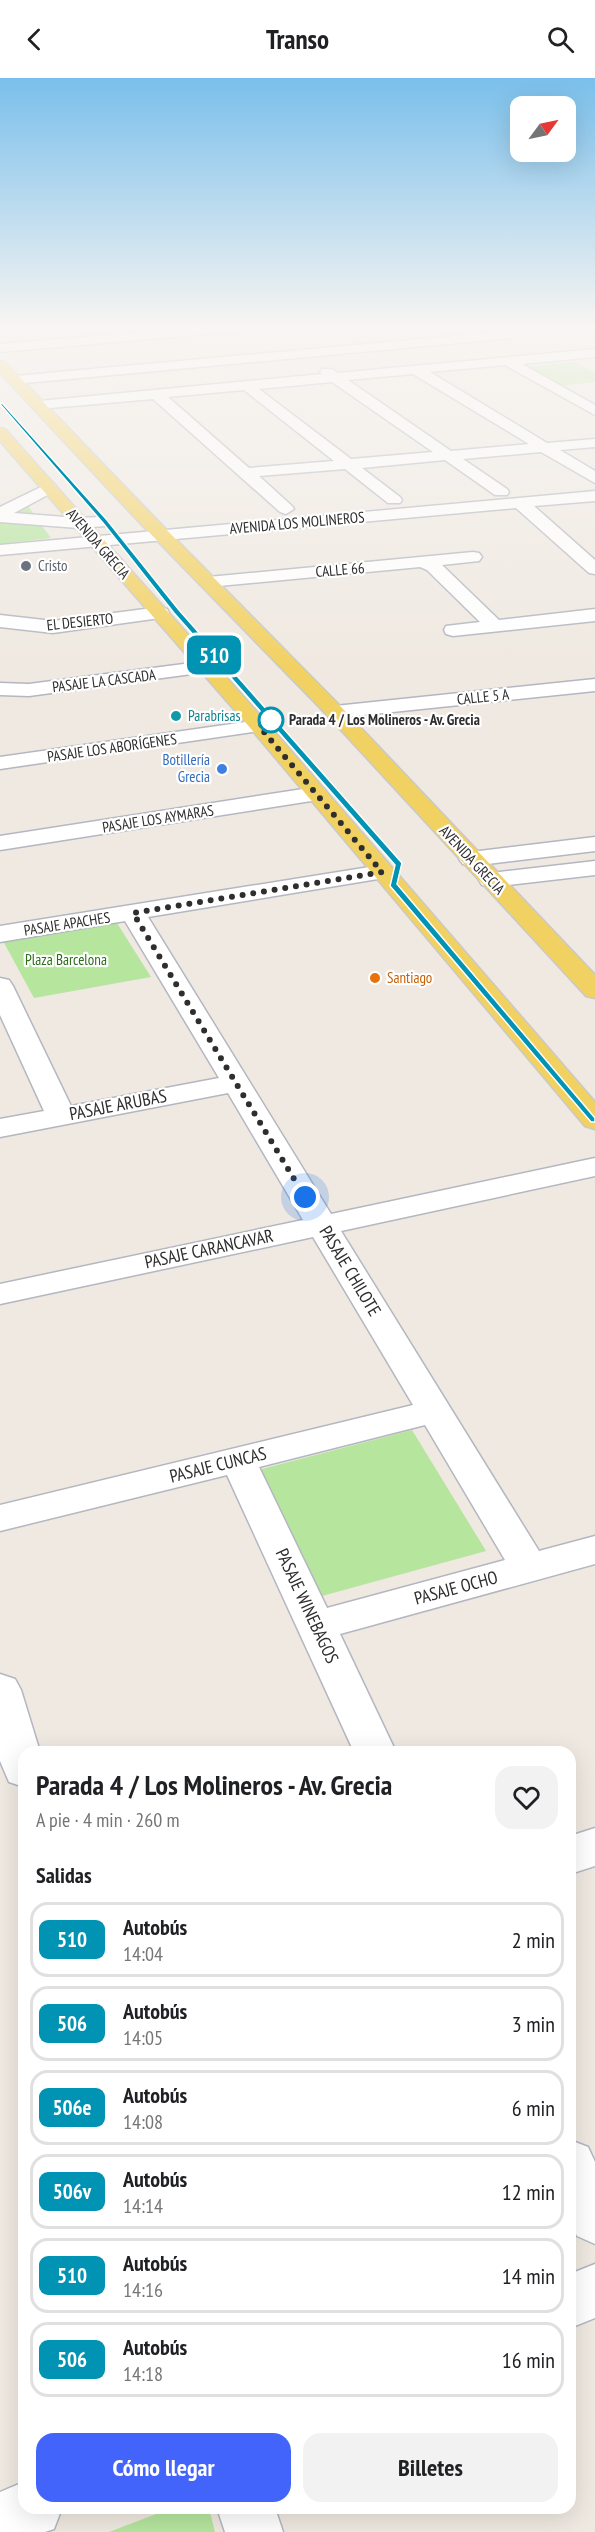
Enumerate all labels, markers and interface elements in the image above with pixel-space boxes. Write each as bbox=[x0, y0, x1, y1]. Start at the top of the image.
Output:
text: Transo bbox=[266, 22, 329, 56]
icon: back bbox=[18, 23, 51, 56]
icon: search bbox=[544, 23, 577, 56]
north arrow bbox=[510, 96, 576, 162]
map controls bbox=[510, 96, 576, 162]
street label: AVENIDA GRECIA bbox=[63, 505, 135, 584]
street label: AVENIDA LOS MOLINEROS bbox=[229, 507, 365, 538]
place label: Cristo bbox=[38, 556, 68, 575]
street label: CALLE 66 bbox=[315, 558, 366, 581]
marker: Cristo bbox=[19, 559, 33, 573]
street label: EL DESIERTO bbox=[46, 609, 114, 634]
line badge: 510 bbox=[180, 636, 248, 674]
text: 510 bbox=[199, 642, 229, 669]
street label: PASAJE LA CASCADA bbox=[51, 665, 158, 696]
street label: CALLE 5 A bbox=[456, 684, 511, 709]
place label: Parabrisas bbox=[188, 706, 241, 725]
marker: Parada 4 / Los Molineros - Av. Grecia bbox=[258, 707, 284, 733]
marker: Parabrisas bbox=[169, 709, 183, 723]
place label: Parada 4 / Los Molineros - Av. Grecia bbox=[289, 710, 480, 729]
street label: PASAJE LOS ABORÍGENES bbox=[46, 729, 178, 766]
place label: Botillería Grecia bbox=[163, 750, 210, 786]
marker: Botillería Grecia bbox=[215, 762, 229, 776]
street label: PASAJE LOS AYMARAS bbox=[101, 800, 215, 837]
street label: AVENIDA GRECIA bbox=[436, 821, 510, 899]
street label: PASAJE APACHES bbox=[22, 907, 111, 940]
park label: Plaza Barcelona bbox=[25, 950, 107, 969]
place label: Santiago bbox=[387, 968, 432, 987]
marker: Santiago bbox=[368, 971, 382, 985]
street label: PASAJE ARUBAS bbox=[67, 1084, 169, 1125]
your location bbox=[290, 1182, 320, 1212]
street label: PASAJE CHILOTE bbox=[314, 1221, 386, 1320]
street label: PASAJE CARANCAVAR bbox=[142, 1224, 276, 1273]
street label: PASAJE CUNCAS bbox=[167, 1441, 269, 1488]
street label: PASAJE WINEBAGOS bbox=[271, 1545, 344, 1667]
street label: PASAJE OCHO bbox=[412, 1565, 500, 1610]
text: Parada 4 / Los Molineros - Av. Grecia bbox=[36, 1766, 392, 1803]
button: heart bbox=[495, 1766, 558, 1829]
text: A pie · 4 min · 260 m bbox=[36, 1807, 179, 1833]
text: Salidas bbox=[36, 1861, 92, 1889]
text: Autobús bbox=[123, 1913, 187, 1941]
text: 510 bbox=[57, 1926, 87, 1953]
text: 2 min bbox=[512, 1926, 555, 1954]
text: 14:04 bbox=[123, 1941, 163, 1967]
text: Autobús bbox=[123, 1997, 187, 2025]
text: 506 bbox=[57, 2010, 87, 2037]
text: 3 min bbox=[512, 2010, 555, 2038]
text: 14:05 bbox=[123, 2025, 163, 2051]
text: Autobús bbox=[123, 2081, 187, 2109]
text: 506e bbox=[52, 2094, 92, 2121]
text: 6 min bbox=[512, 2094, 555, 2122]
text: 14:08 bbox=[123, 2109, 163, 2135]
text: Autobús bbox=[123, 2165, 187, 2193]
text: 506v bbox=[53, 2178, 91, 2205]
text: 12 min bbox=[502, 2178, 555, 2206]
text: 14:14 bbox=[123, 2193, 163, 2219]
text: Autobús bbox=[123, 2249, 187, 2277]
text: 510 bbox=[57, 2262, 87, 2289]
text: 14 min bbox=[502, 2262, 555, 2290]
text: 14:16 bbox=[123, 2277, 163, 2303]
text: Autobús bbox=[123, 2333, 187, 2361]
text: 506 bbox=[57, 2346, 87, 2373]
text: 16 min bbox=[502, 2346, 555, 2374]
text: 14:18 bbox=[123, 2361, 163, 2387]
button: Cómo llegar bbox=[36, 2433, 291, 2502]
button: Billetes bbox=[303, 2433, 558, 2502]

